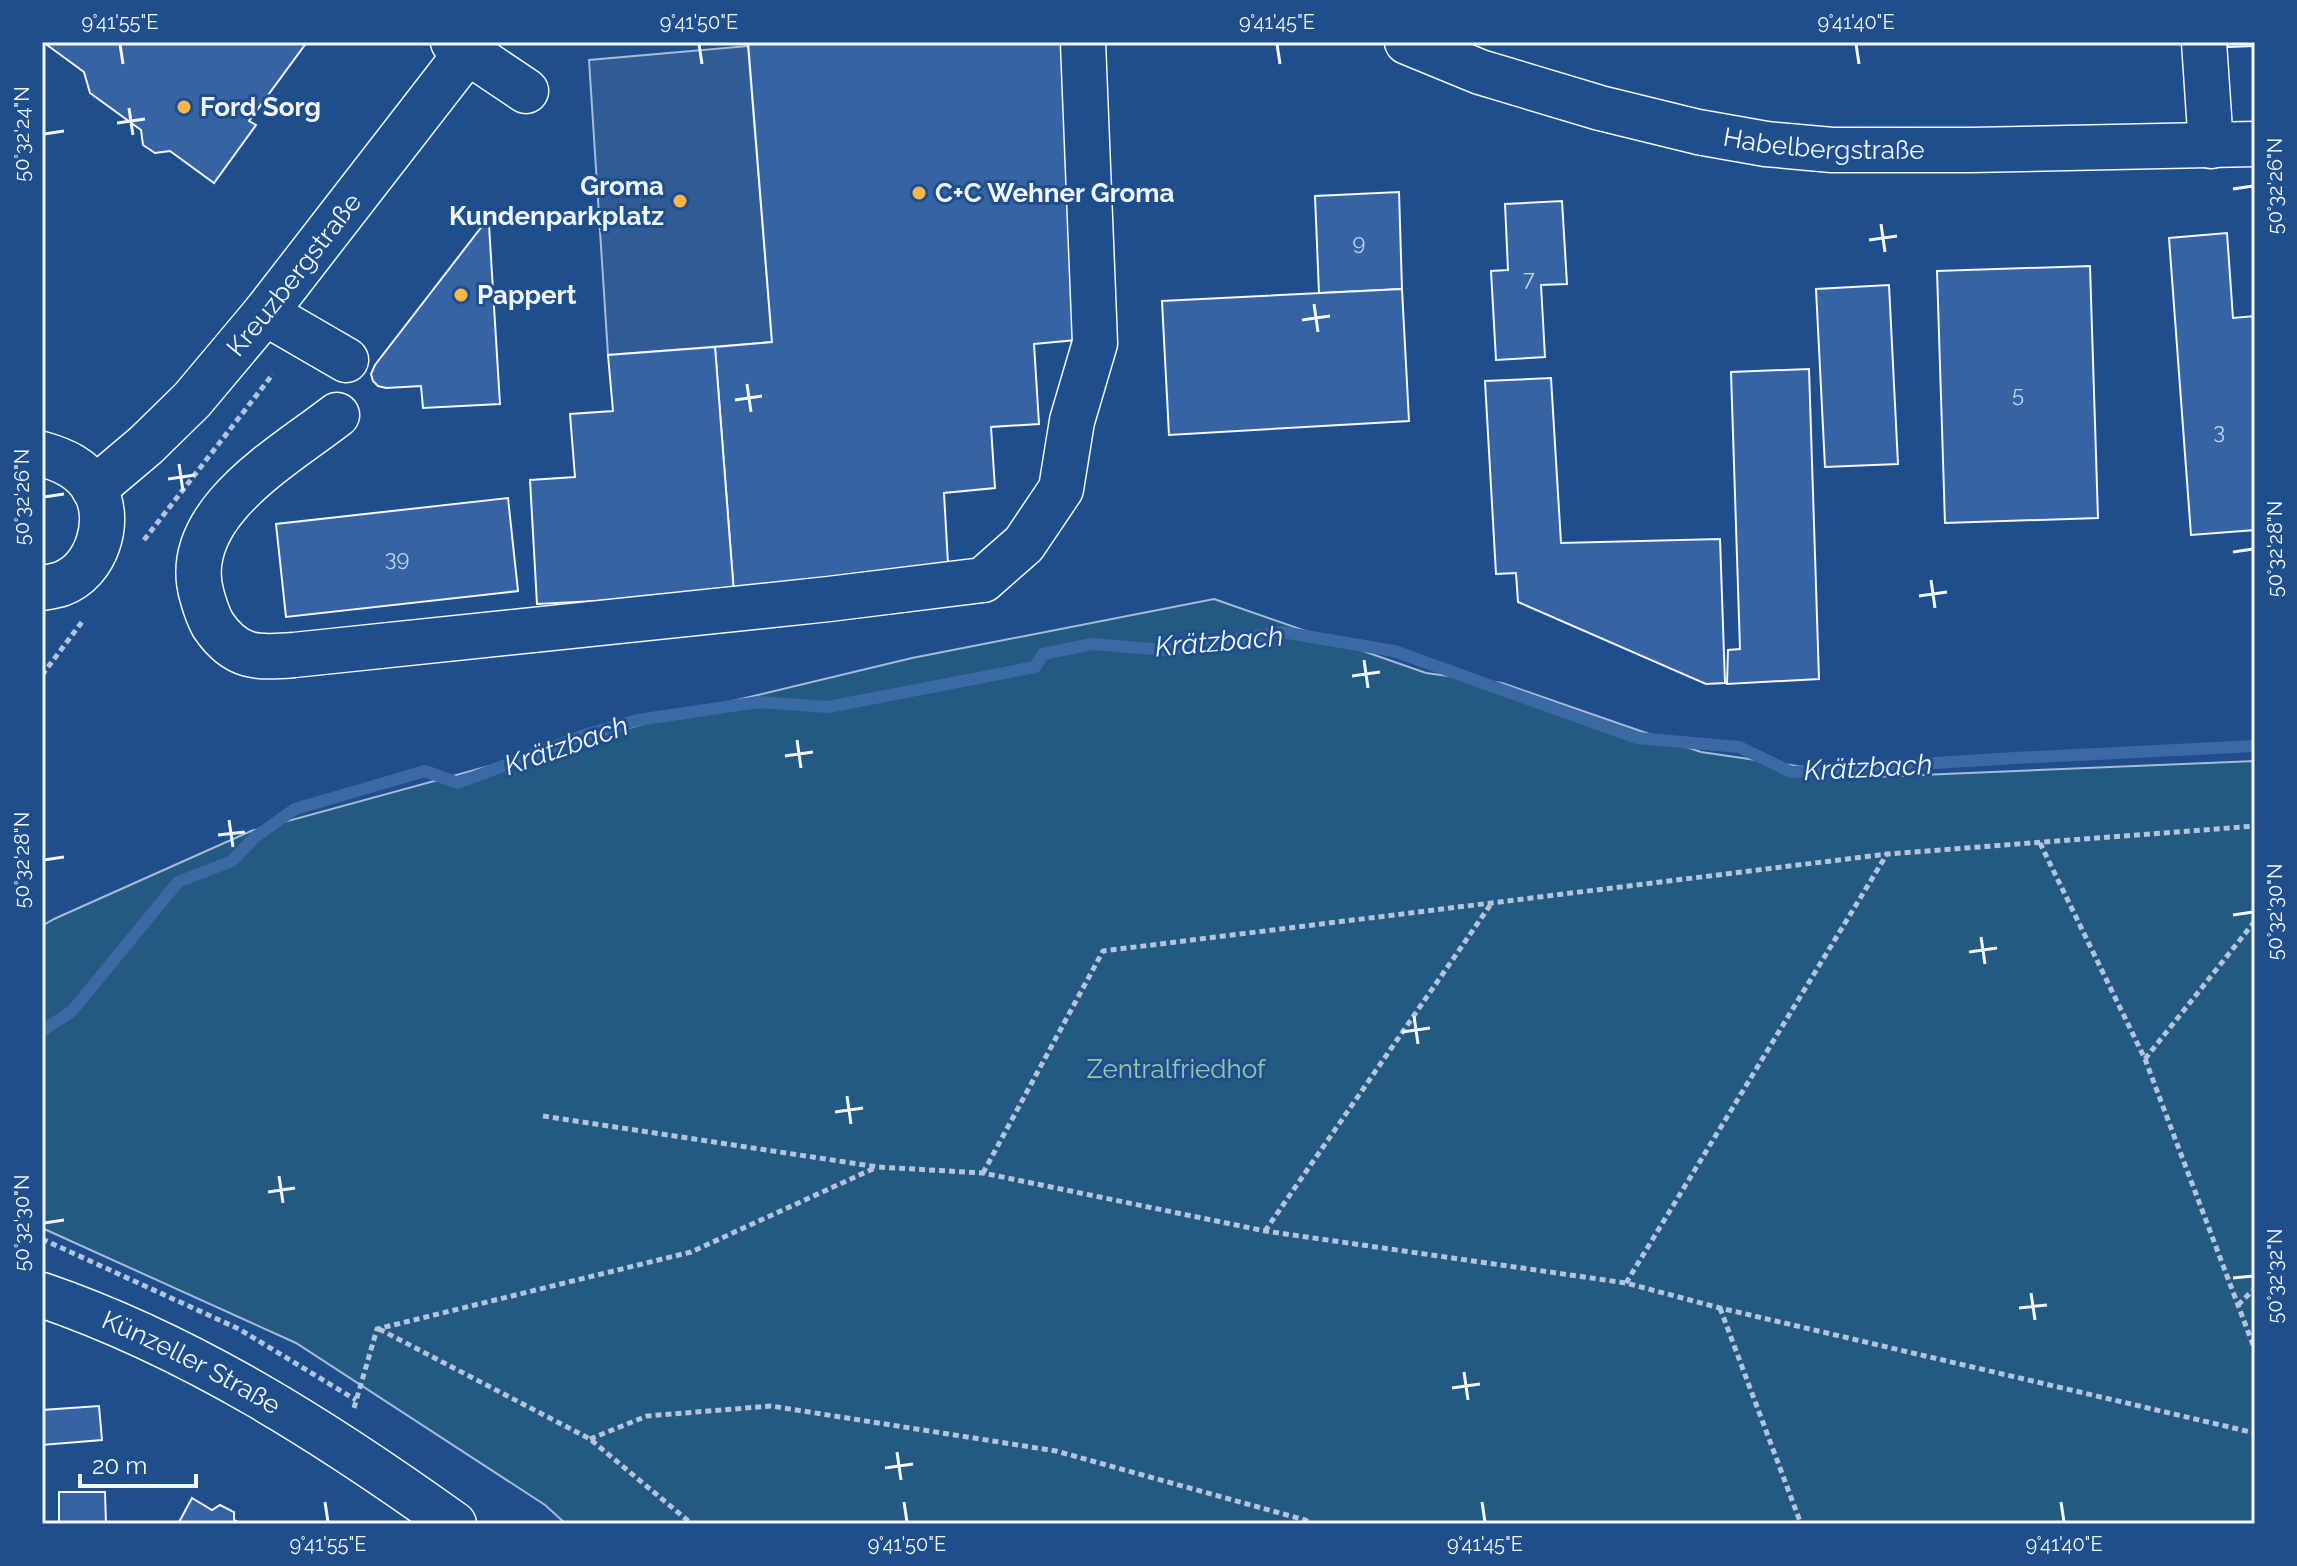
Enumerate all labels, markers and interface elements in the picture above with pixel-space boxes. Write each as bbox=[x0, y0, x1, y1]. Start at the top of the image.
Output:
text: 9°41'55"E bbox=[81, 10, 159, 34]
text: 9°41'50"E bbox=[660, 10, 738, 34]
text: 9°41'45"E bbox=[1239, 10, 1315, 34]
text: 9°41'40"E bbox=[1817, 10, 1895, 34]
text: 50°32'24"N bbox=[10, 86, 34, 182]
place label: Ford Sorg bbox=[200, 92, 321, 122]
marker: Ford Sorg bbox=[175, 98, 193, 116]
street label: Habelbergstraße bbox=[1721, 122, 1925, 165]
text: 50°32'26"N bbox=[2263, 138, 2287, 234]
place label: Groma Kundenparkplatz bbox=[449, 171, 664, 231]
place label: C+C Wehner Groma bbox=[935, 178, 1175, 208]
marker: C+C Wehner Groma bbox=[910, 184, 928, 202]
street label: Kreuzbergstraße bbox=[220, 187, 367, 362]
marker: Groma Kundenparkplatz bbox=[671, 192, 689, 210]
house number: 9 bbox=[1353, 229, 1365, 255]
house number: 7 bbox=[1523, 265, 1535, 291]
place label: Pappert bbox=[477, 280, 577, 310]
marker: Pappert bbox=[452, 286, 470, 304]
house number: 5 bbox=[2012, 381, 2024, 407]
house number: 3 bbox=[2213, 418, 2225, 444]
text: 50°32'26"N bbox=[10, 449, 34, 545]
text: 50°32'28"N bbox=[2263, 501, 2287, 597]
house number: 39 bbox=[385, 545, 409, 571]
water label: Krätzbach bbox=[1153, 619, 1285, 664]
water label: Krätzbach bbox=[500, 709, 632, 782]
water label: Krätzbach bbox=[1803, 748, 1933, 787]
text: 50°32'28"N bbox=[10, 812, 34, 908]
text: 50°32'30"N bbox=[2263, 864, 2287, 960]
park label: Zentralfriedhof bbox=[1086, 1054, 1267, 1084]
text: 50°32'30"N bbox=[10, 1175, 34, 1271]
text: 50°32'32"N bbox=[2263, 1229, 2287, 1324]
street label: Künzeller Straße bbox=[98, 1304, 286, 1420]
scale bar bbox=[80, 1438, 196, 1488]
text: 20 m bbox=[92, 1451, 147, 1480]
text: 9°41'55"E bbox=[289, 1532, 367, 1556]
text: 9°41'50"E bbox=[868, 1532, 946, 1556]
text: 9°41'45"E bbox=[1447, 1532, 1523, 1556]
text: 9°41'40"E bbox=[2025, 1532, 2103, 1556]

